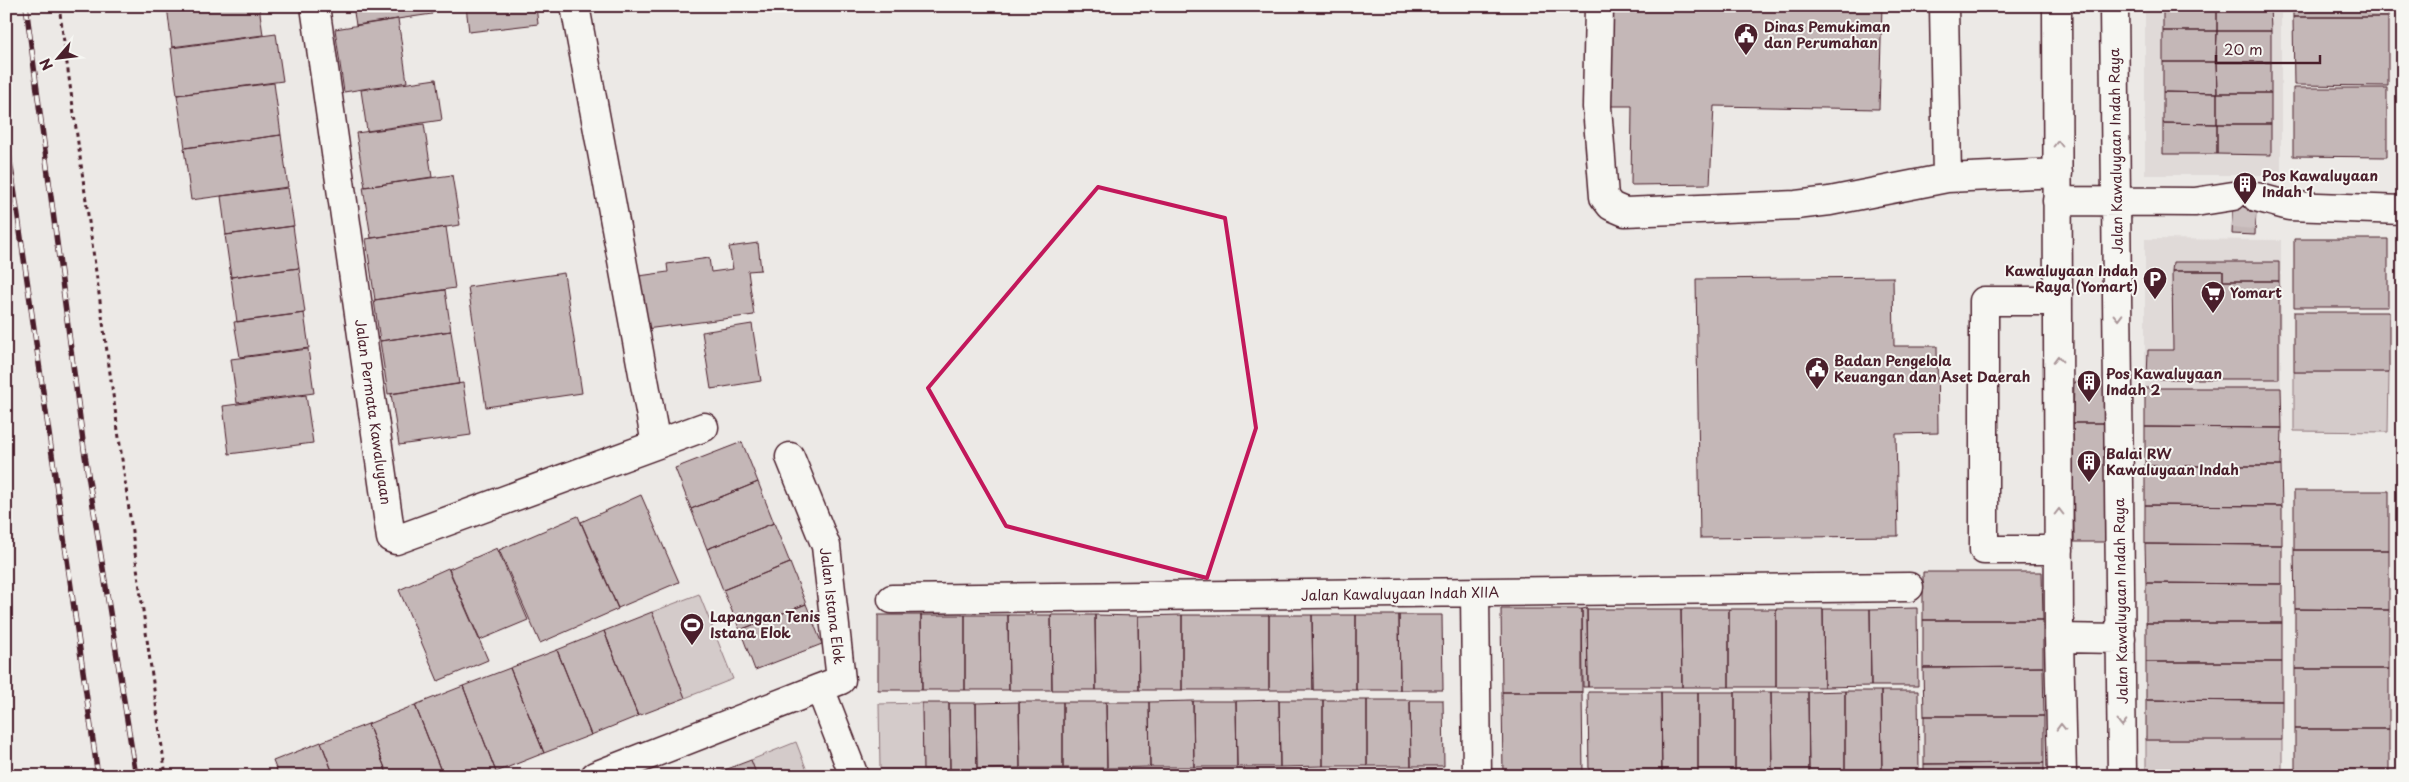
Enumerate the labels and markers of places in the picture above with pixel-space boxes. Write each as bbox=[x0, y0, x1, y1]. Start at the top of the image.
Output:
place label: Dinas Pemukiman dan Perumahan bbox=[1764, 16, 1890, 53]
public building icon: Dinas Pemukiman dan Perumahan bbox=[1733, 22, 1759, 56]
place label: Pos Kawaluyaan Indah 1 bbox=[2262, 165, 2378, 202]
building icon: Pos Kawaluyaan Indah 1 bbox=[2232, 171, 2258, 205]
place label: Kawaluyaan Indah Raya (Yomart) bbox=[2005, 260, 2138, 297]
parking icon: Kawaluyaan Indah Raya (Yomart) bbox=[2142, 266, 2168, 300]
supermarket icon: Yomart bbox=[2200, 280, 2226, 314]
place label: Yomart bbox=[2230, 282, 2282, 303]
place label: Badan Pengelola Keuangan dan Aset Daerah bbox=[1834, 350, 2030, 387]
public building icon: Badan Pengelola Keuangan dan Aset Daerah bbox=[1804, 356, 1830, 390]
place label: Pos Kawaluyaan Indah 2 bbox=[2106, 363, 2222, 400]
building icon: Pos Kawaluyaan Indah 2 bbox=[2076, 369, 2102, 403]
place label: Balai RW Kawaluyaan Indah bbox=[2106, 443, 2239, 480]
building icon: Balai RW Kawaluyaan Indah bbox=[2076, 449, 2102, 483]
place label: Lapangan Tenis Istana Elok bbox=[710, 606, 820, 643]
sports icon: Lapangan Tenis Istana Elok bbox=[679, 612, 705, 646]

